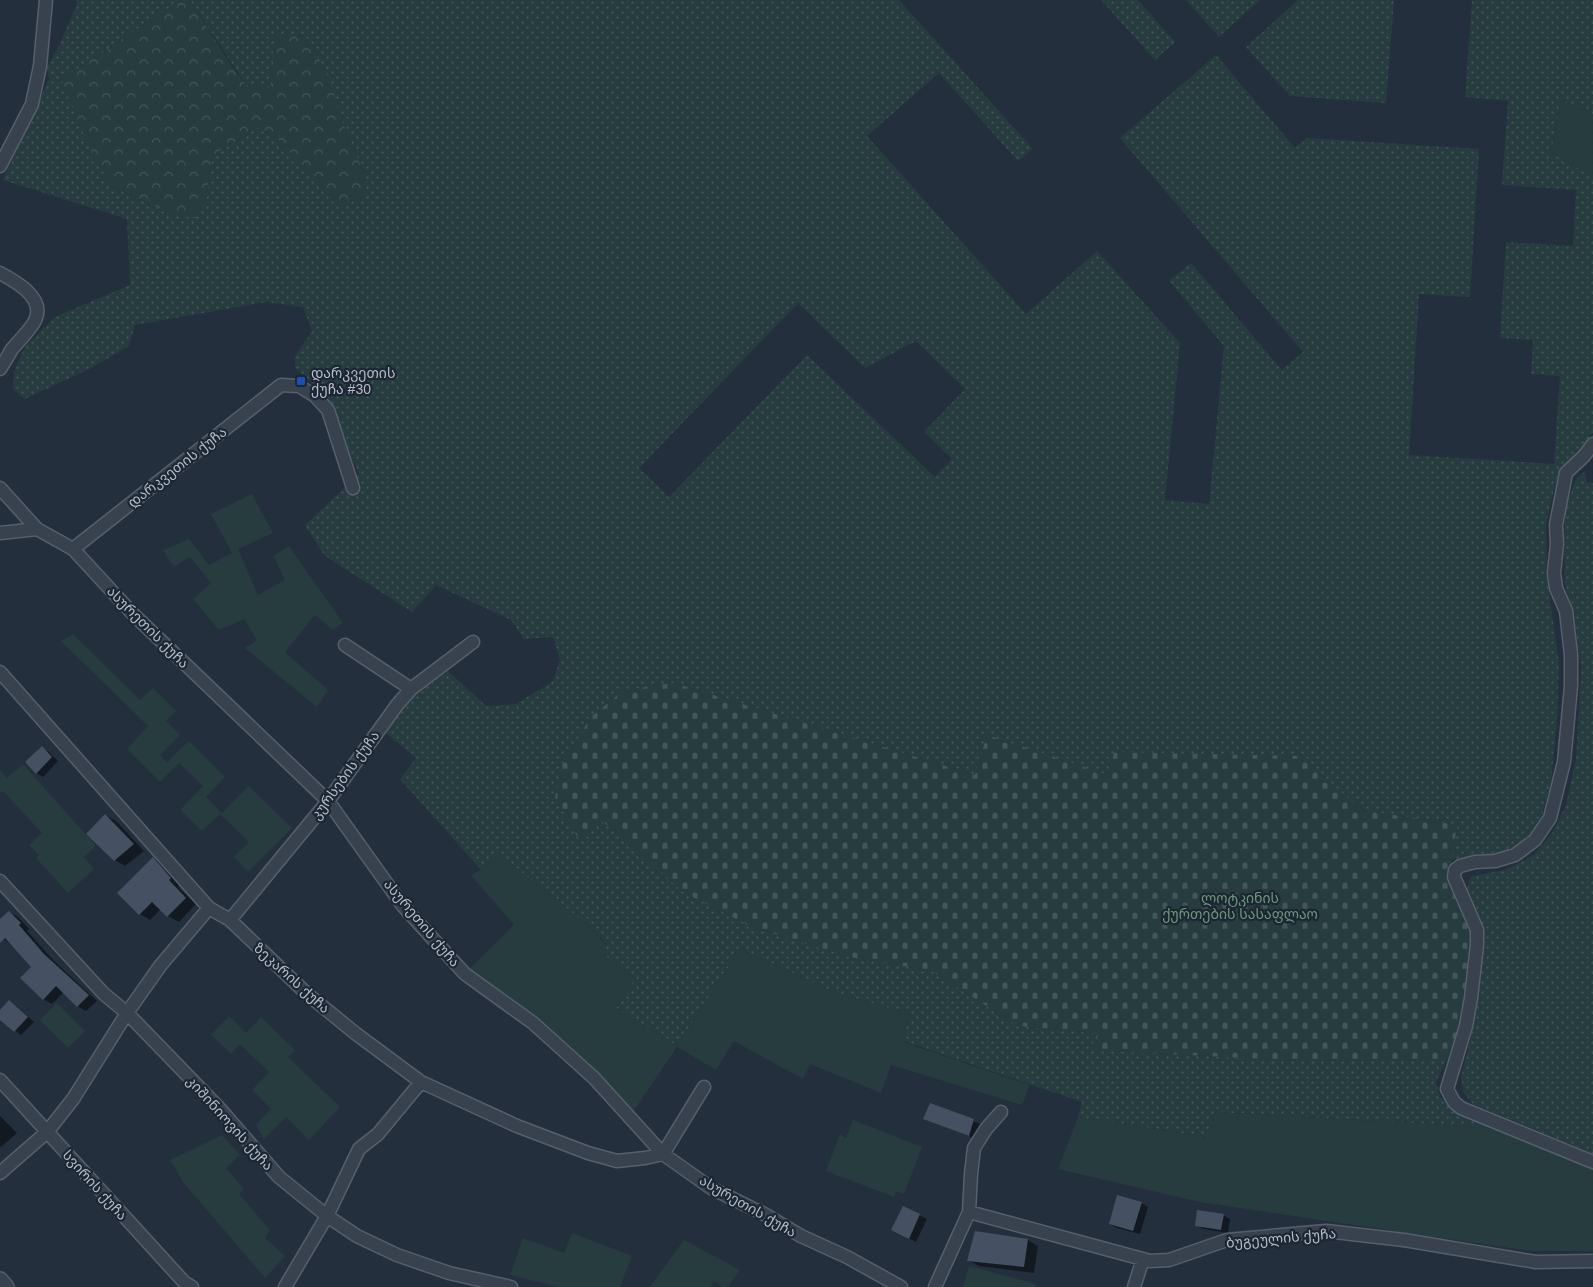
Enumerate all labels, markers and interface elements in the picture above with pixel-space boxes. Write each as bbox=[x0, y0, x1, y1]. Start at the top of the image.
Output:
place label: დარკვეთის ქუჩა #30 bbox=[311, 365, 395, 398]
marker: დარკვეთის ქუჩა #30 bbox=[295, 375, 307, 387]
street label: დარკვეთის ქუჩა bbox=[124, 423, 230, 511]
street label: ასურეთის ქუჩა bbox=[103, 583, 192, 672]
street label: კურსების ქუჩა bbox=[307, 728, 383, 823]
street label: ასურეთის ქუჩა bbox=[380, 876, 463, 971]
park label: ლოტკინის ქურთების სასაფლაო bbox=[1162, 890, 1318, 923]
street label: ზეკარის ქუჩა bbox=[250, 940, 333, 1017]
street label: კიშინიოვის ქუჩა bbox=[183, 1073, 276, 1174]
street label: სვირის ქუჩა bbox=[59, 1147, 131, 1224]
street label: ასურეთის ქუჩა bbox=[696, 1172, 799, 1241]
street label: ბუგეულის ქუჩა bbox=[1225, 1225, 1337, 1252]

